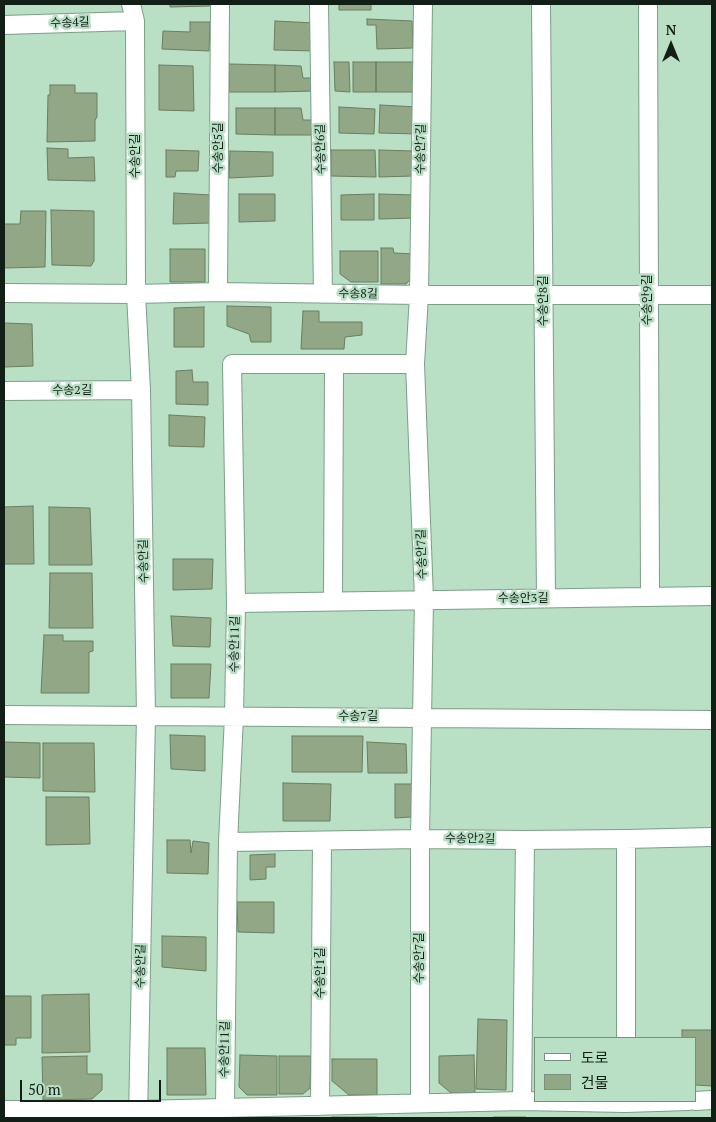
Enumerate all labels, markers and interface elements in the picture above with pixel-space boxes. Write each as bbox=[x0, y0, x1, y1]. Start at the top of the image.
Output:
street label: 수송4길 bbox=[50, 15, 90, 31]
north arrow bbox=[646, 20, 696, 70]
text: N bbox=[666, 20, 676, 39]
street label: 수송안5길 bbox=[212, 123, 226, 173]
street label: 수송안6길 bbox=[313, 124, 329, 174]
street label: 수송안7길 bbox=[413, 124, 429, 174]
street label: 수송안길 bbox=[129, 134, 143, 178]
street label: 수송안9길 bbox=[641, 275, 655, 325]
street label: 수송안8길 bbox=[537, 276, 551, 326]
street label: 수송8길 bbox=[338, 286, 378, 302]
street label: 수송2길 bbox=[52, 384, 92, 398]
street label: 수송안7길 bbox=[414, 528, 430, 580]
street label: 수송안길 bbox=[136, 539, 152, 583]
street label: 수송안3길 bbox=[498, 592, 548, 606]
street label: 수송안11길 bbox=[227, 615, 243, 673]
street label: 수송7길 bbox=[338, 710, 378, 724]
street label: 수송안2길 bbox=[445, 831, 495, 847]
street label: 수송안7길 bbox=[413, 933, 427, 983]
street label: 수송안길 bbox=[133, 944, 149, 988]
street label: 수송안1길 bbox=[314, 948, 328, 998]
street label: 수송안11길 bbox=[217, 1020, 233, 1078]
legend bbox=[534, 1037, 696, 1102]
text: 도로 bbox=[581, 1047, 609, 1067]
scale bar bbox=[22, 1070, 164, 1102]
text: 건물 bbox=[581, 1072, 609, 1092]
text: 50 m bbox=[28, 1079, 61, 1099]

